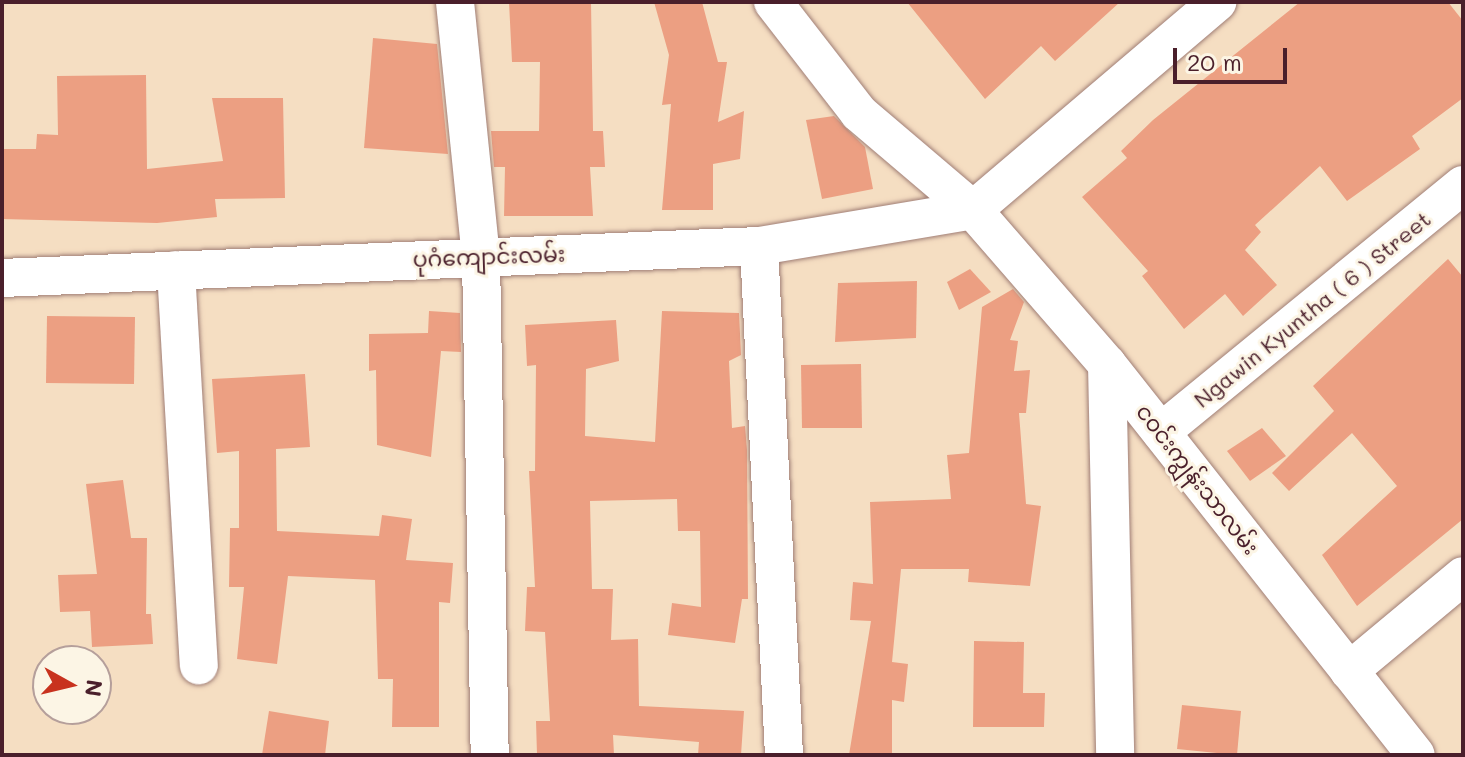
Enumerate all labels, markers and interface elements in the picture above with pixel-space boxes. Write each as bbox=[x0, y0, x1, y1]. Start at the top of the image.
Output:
scale bar bbox=[1177, 32, 1291, 82]
text: 20 m bbox=[1187, 46, 1242, 77]
street label: Ngawin Kyuntha ( 6 ) Street bbox=[1188, 205, 1436, 413]
street label: ပုဂံကျောင်းလမ်း bbox=[412, 240, 566, 272]
street label: ငဝင်းကျွန်းသာလမ်း bbox=[1131, 399, 1265, 559]
north arrow bbox=[32, 645, 112, 725]
text: N bbox=[79, 678, 110, 698]

